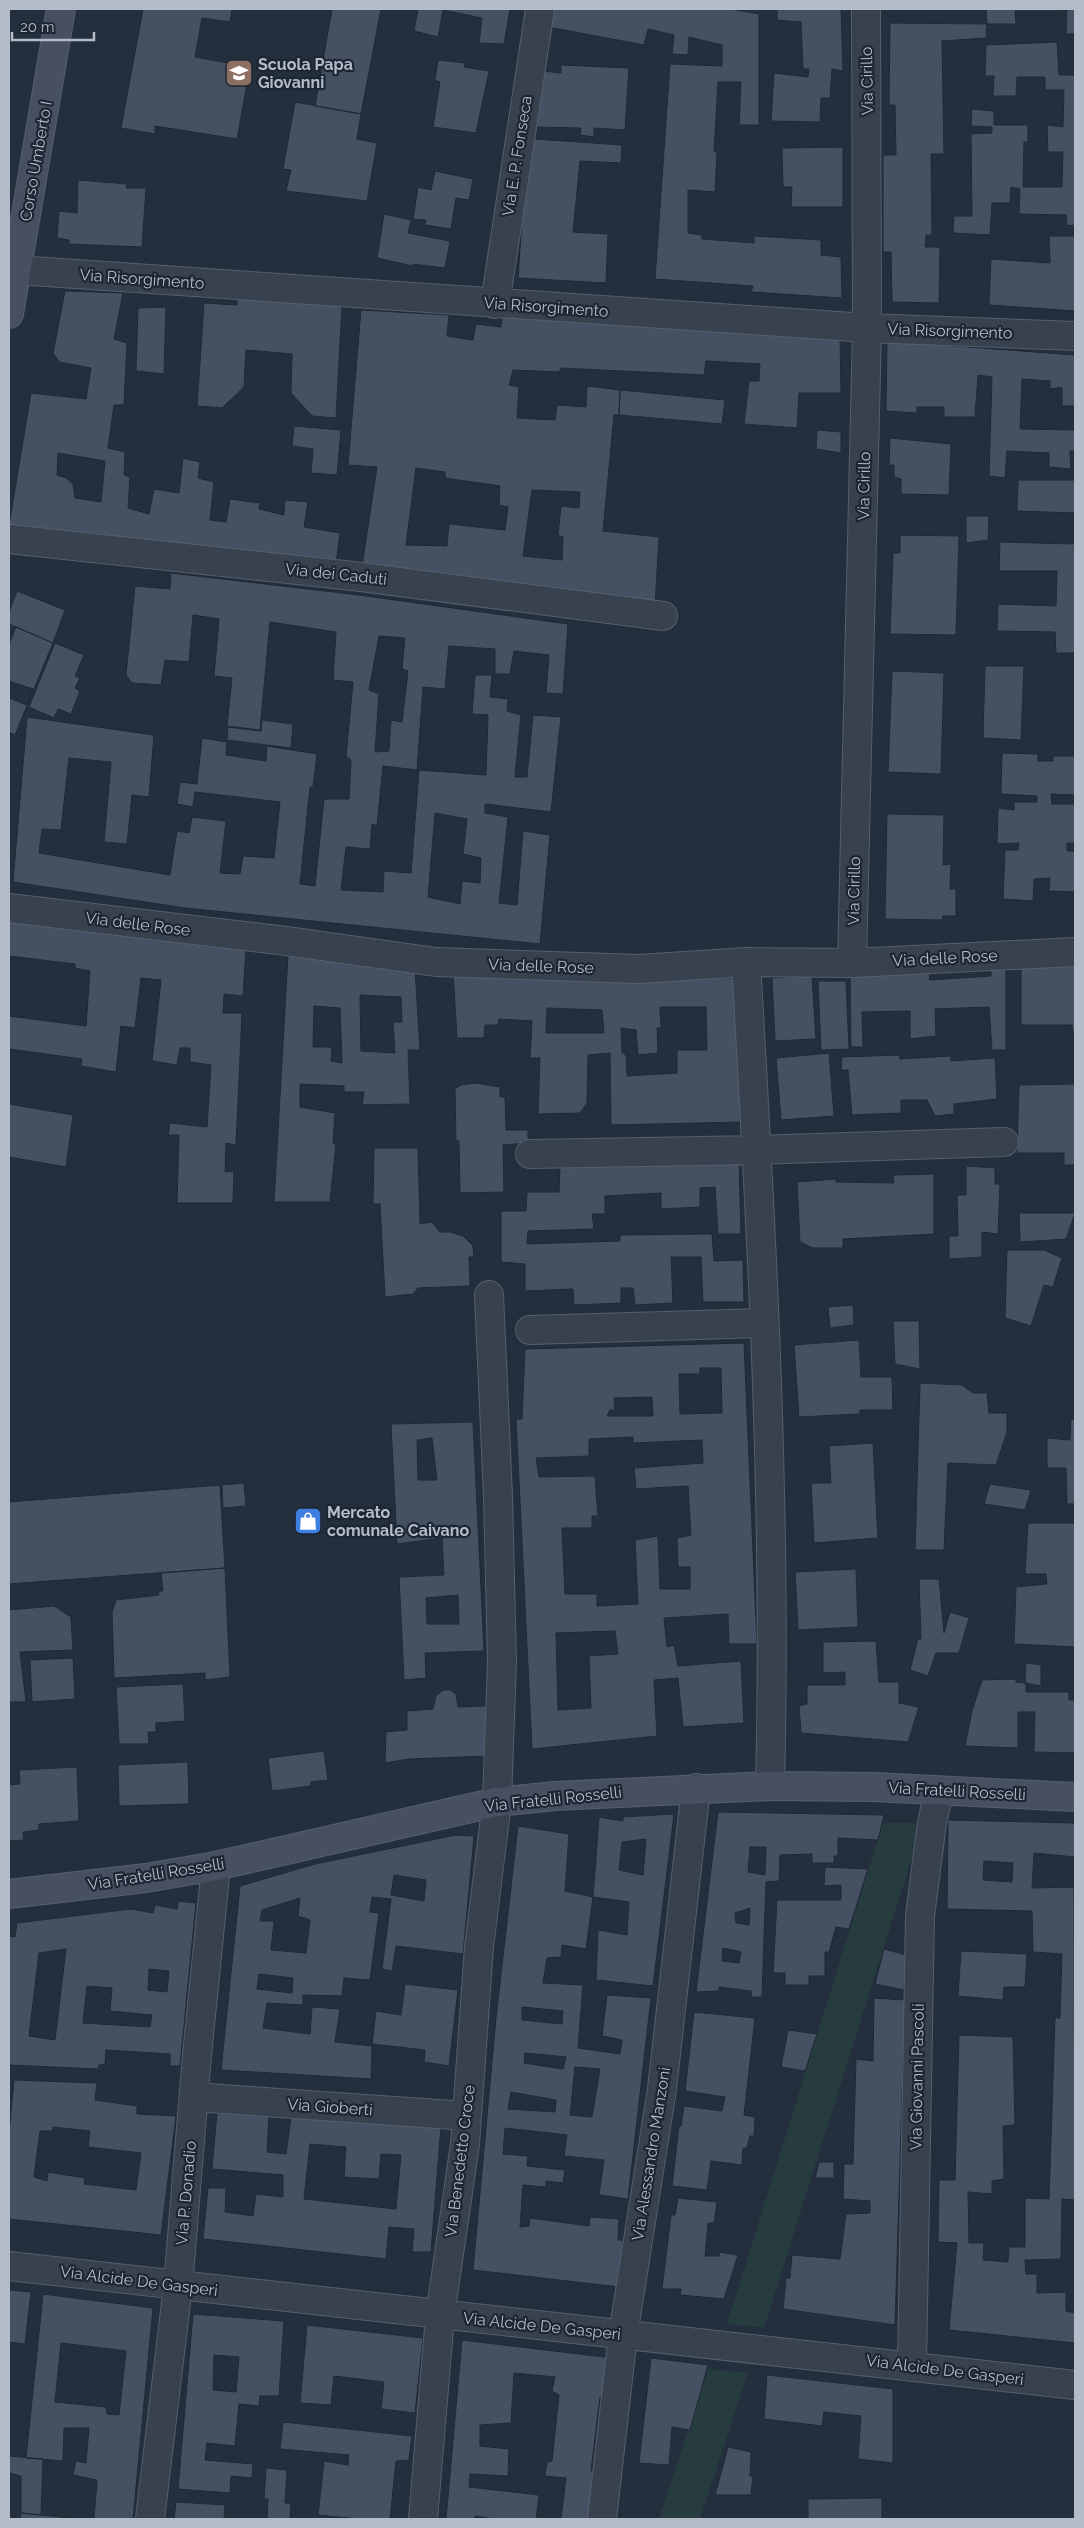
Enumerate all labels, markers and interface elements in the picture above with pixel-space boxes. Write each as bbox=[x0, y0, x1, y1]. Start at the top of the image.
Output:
scale bar bbox=[12, 10, 95, 42]
text: 20 m bbox=[20, 18, 55, 36]
street label: Via Cirillo bbox=[857, 46, 877, 116]
place label: Scuola Papa Giovanni bbox=[258, 55, 353, 92]
school or university icon: Scuola Papa Giovanni bbox=[224, 58, 254, 88]
street label: Via E. P. Fonseca bbox=[498, 94, 536, 218]
street label: Corso Umberto I bbox=[16, 99, 56, 223]
street label: Via Risorgimento bbox=[79, 265, 205, 293]
street label: Via Risorgimento bbox=[483, 293, 609, 321]
street label: Via Risorgimento bbox=[887, 319, 1013, 343]
street label: Via Cirillo bbox=[854, 451, 874, 521]
street label: Via dei Caduti bbox=[284, 559, 388, 589]
street label: Via Cirillo bbox=[844, 856, 864, 926]
street label: Via delle Rose bbox=[84, 908, 192, 940]
street label: Via delle Rose bbox=[892, 946, 998, 970]
street label: Via delle Rose bbox=[488, 955, 594, 977]
place label: Mercato comunale Caivano bbox=[327, 1503, 469, 1540]
shop icon: Mercato comunale Caivano bbox=[293, 1506, 323, 1536]
street label: Via Fratelli Rosselli bbox=[888, 1778, 1026, 1804]
street label: Via Fratelli Rosselli bbox=[483, 1782, 623, 1816]
street label: Via Fratelli Rosselli bbox=[86, 1854, 226, 1894]
street label: Via Giovanni Pascoli bbox=[906, 2003, 928, 2151]
street label: Via Alessandro Manzoni bbox=[628, 2066, 674, 2242]
street label: Via Benedetto Croce bbox=[441, 2084, 479, 2238]
street label: Via Gioberti bbox=[287, 2095, 373, 2119]
street label: Via P. Donadio bbox=[172, 2140, 200, 2246]
street label: Via Alcide De Gasperi bbox=[59, 2262, 219, 2300]
street label: Via Alcide De Gasperi bbox=[462, 2308, 622, 2344]
street label: Via Alcide De Gasperi bbox=[865, 2351, 1025, 2389]

